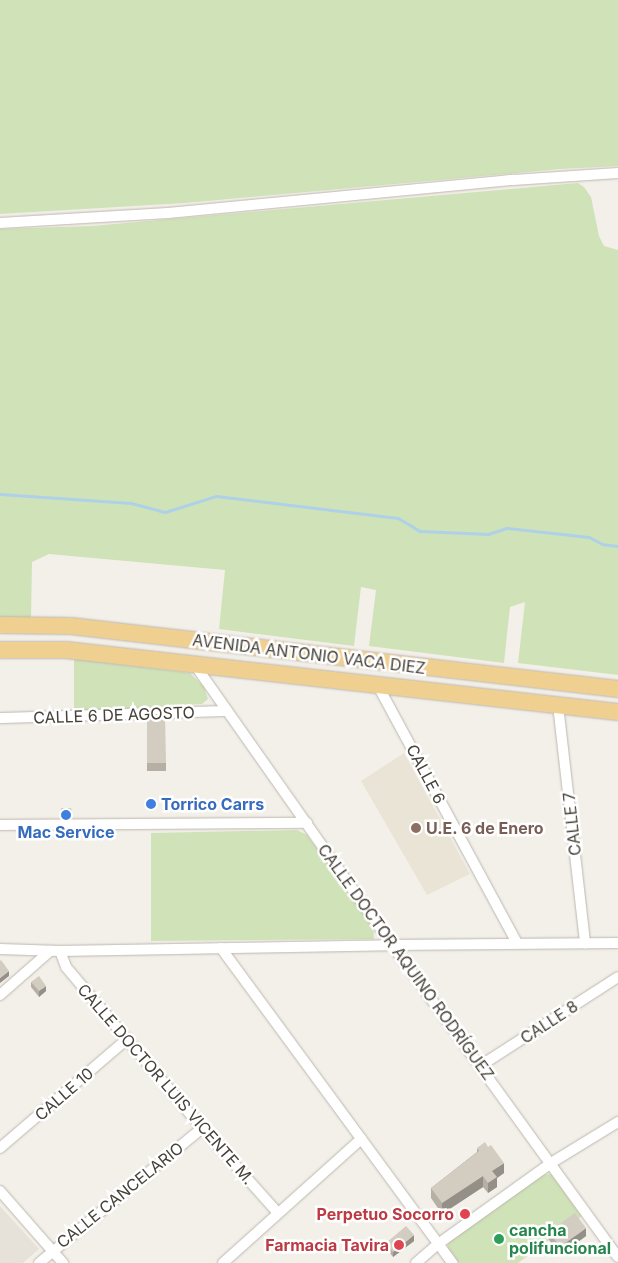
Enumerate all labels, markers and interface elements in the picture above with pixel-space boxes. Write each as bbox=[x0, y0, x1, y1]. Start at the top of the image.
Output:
street label: AVENIDA ANTONIO VACA DIEZ bbox=[191, 630, 427, 678]
street label: CALLE 6 DE AGOSTO bbox=[33, 703, 195, 727]
street label: CALLE 6 bbox=[402, 741, 450, 807]
street label: CALLE 7 bbox=[559, 791, 585, 857]
place label: Torrico Carrs bbox=[161, 794, 264, 814]
marker: Torrico Carrs bbox=[145, 798, 157, 810]
marker: Mac Service bbox=[60, 809, 72, 821]
place label: U.E. 6 de Enero bbox=[426, 818, 544, 838]
place label: Mac Service bbox=[17, 822, 115, 842]
marker: U.E. 6 de Enero bbox=[410, 822, 422, 834]
street label: CALLE DOCTOR AQUINO RODRÍGUEZ bbox=[314, 840, 498, 1084]
street label: CALLE DOCTOR LUIS VICENTE M. bbox=[74, 980, 258, 1188]
street label: CALLE 8 bbox=[517, 996, 581, 1048]
street label: CALLE 10 bbox=[31, 1063, 97, 1125]
street label: CALLE CANCELARIO bbox=[53, 1138, 187, 1252]
place label: Perpetuo Socorro bbox=[316, 1204, 454, 1224]
marker: Perpetuo Socorro bbox=[458, 1207, 472, 1221]
place label: cancha polifuncional bbox=[509, 1220, 611, 1258]
marker: cancha polifuncional bbox=[493, 1233, 505, 1245]
place label: Farmacia Tavira bbox=[265, 1235, 389, 1255]
marker: Farmacia Tavira bbox=[393, 1239, 405, 1251]

